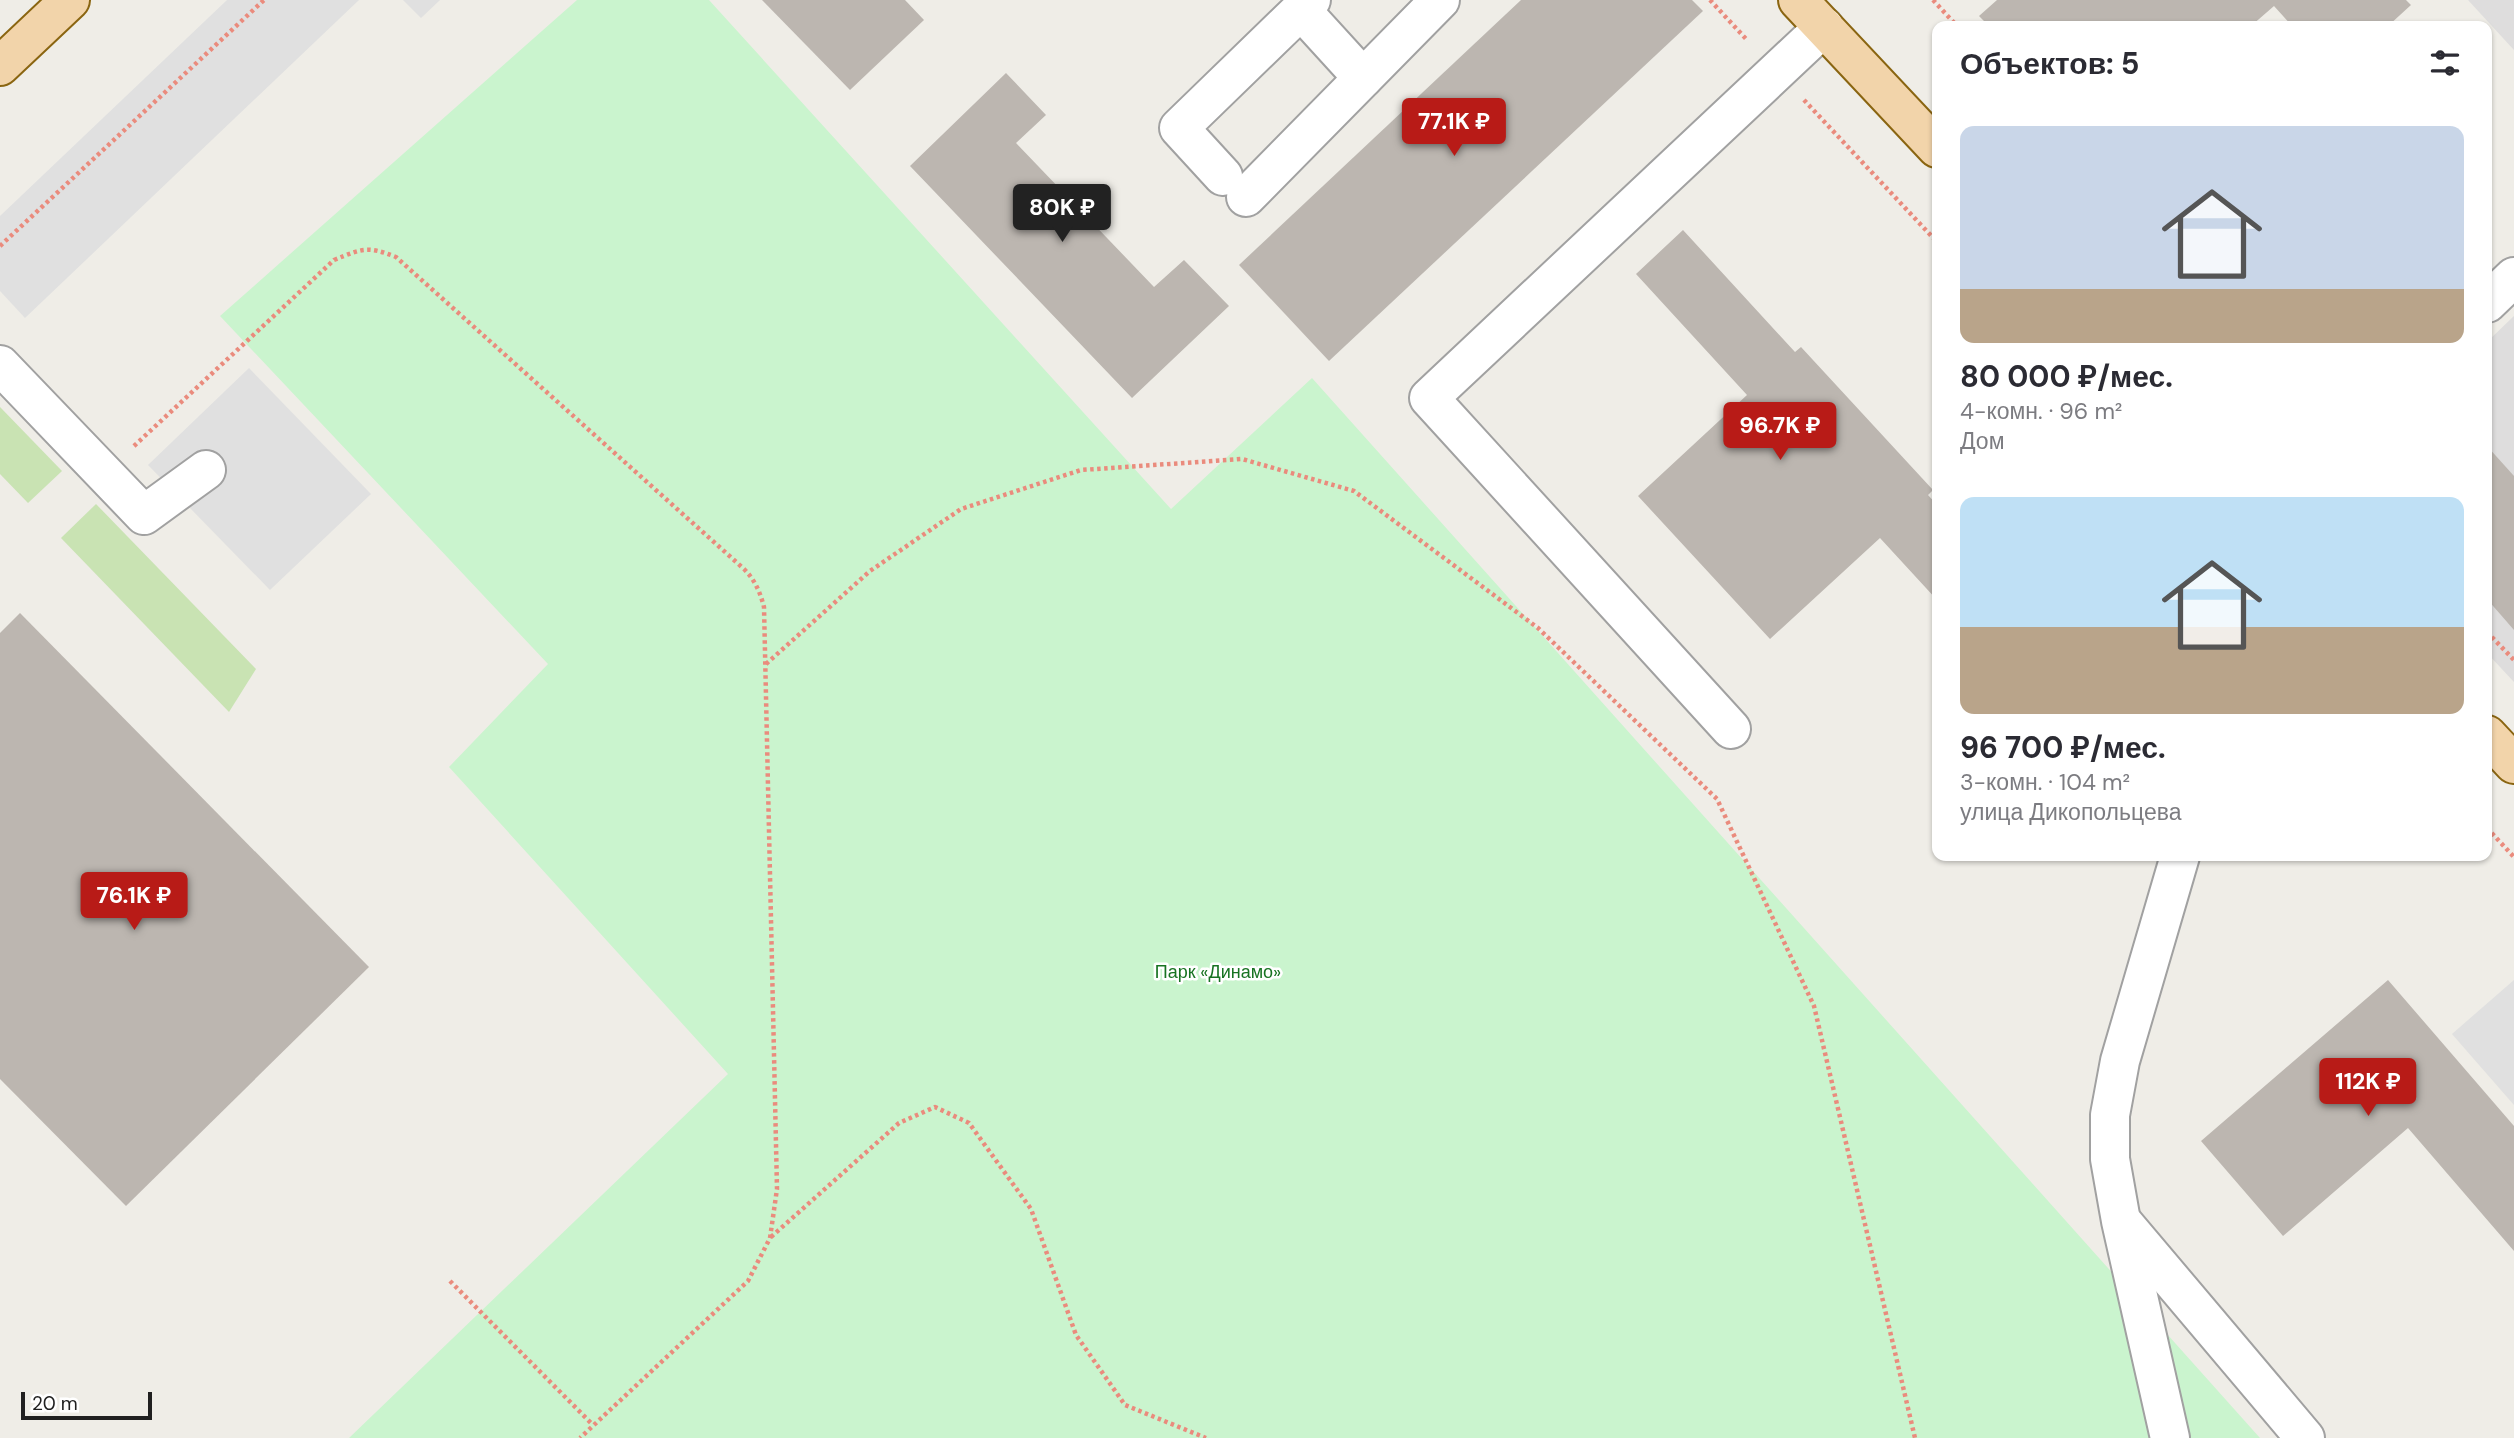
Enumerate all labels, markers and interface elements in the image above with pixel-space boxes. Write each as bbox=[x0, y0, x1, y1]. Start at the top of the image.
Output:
text: Объектов: 5 bbox=[1960, 44, 2139, 83]
icon: filters bbox=[2426, 44, 2464, 82]
pin: 77.1K ₽ bbox=[1389, 99, 1519, 158]
text: 77.1K ₽ bbox=[1418, 106, 1490, 136]
icon: home bbox=[2149, 171, 2275, 297]
pin: 80K ₽ bbox=[1013, 184, 1111, 244]
text: 80K ₽ bbox=[1029, 192, 1095, 222]
text: 80 000 ₽/мес. bbox=[1960, 357, 2173, 396]
text: 4-комн. · 96 m² bbox=[1960, 396, 2122, 426]
pin: 96.7K ₽ bbox=[1715, 402, 1845, 462]
text: 96.7K ₽ bbox=[1739, 410, 1821, 440]
text: Дом bbox=[1960, 426, 2004, 456]
icon: home bbox=[2149, 542, 2275, 668]
text: 96 700 ₽/мес. bbox=[1960, 728, 2166, 767]
text: 3-комн. · 104 m² bbox=[1960, 767, 2130, 797]
text: улица Дикопольцева bbox=[1960, 797, 2182, 827]
pin: 76.1K ₽ bbox=[69, 872, 199, 932]
text: 76.1K ₽ bbox=[97, 880, 171, 910]
park label: Парк «Динамо» bbox=[1155, 960, 1281, 984]
pin: 112K ₽ bbox=[2311, 1058, 2425, 1118]
text: 112K ₽ bbox=[2335, 1066, 2401, 1096]
scale bar bbox=[21, 1389, 152, 1421]
text: 20 m bbox=[32, 1391, 78, 1416]

